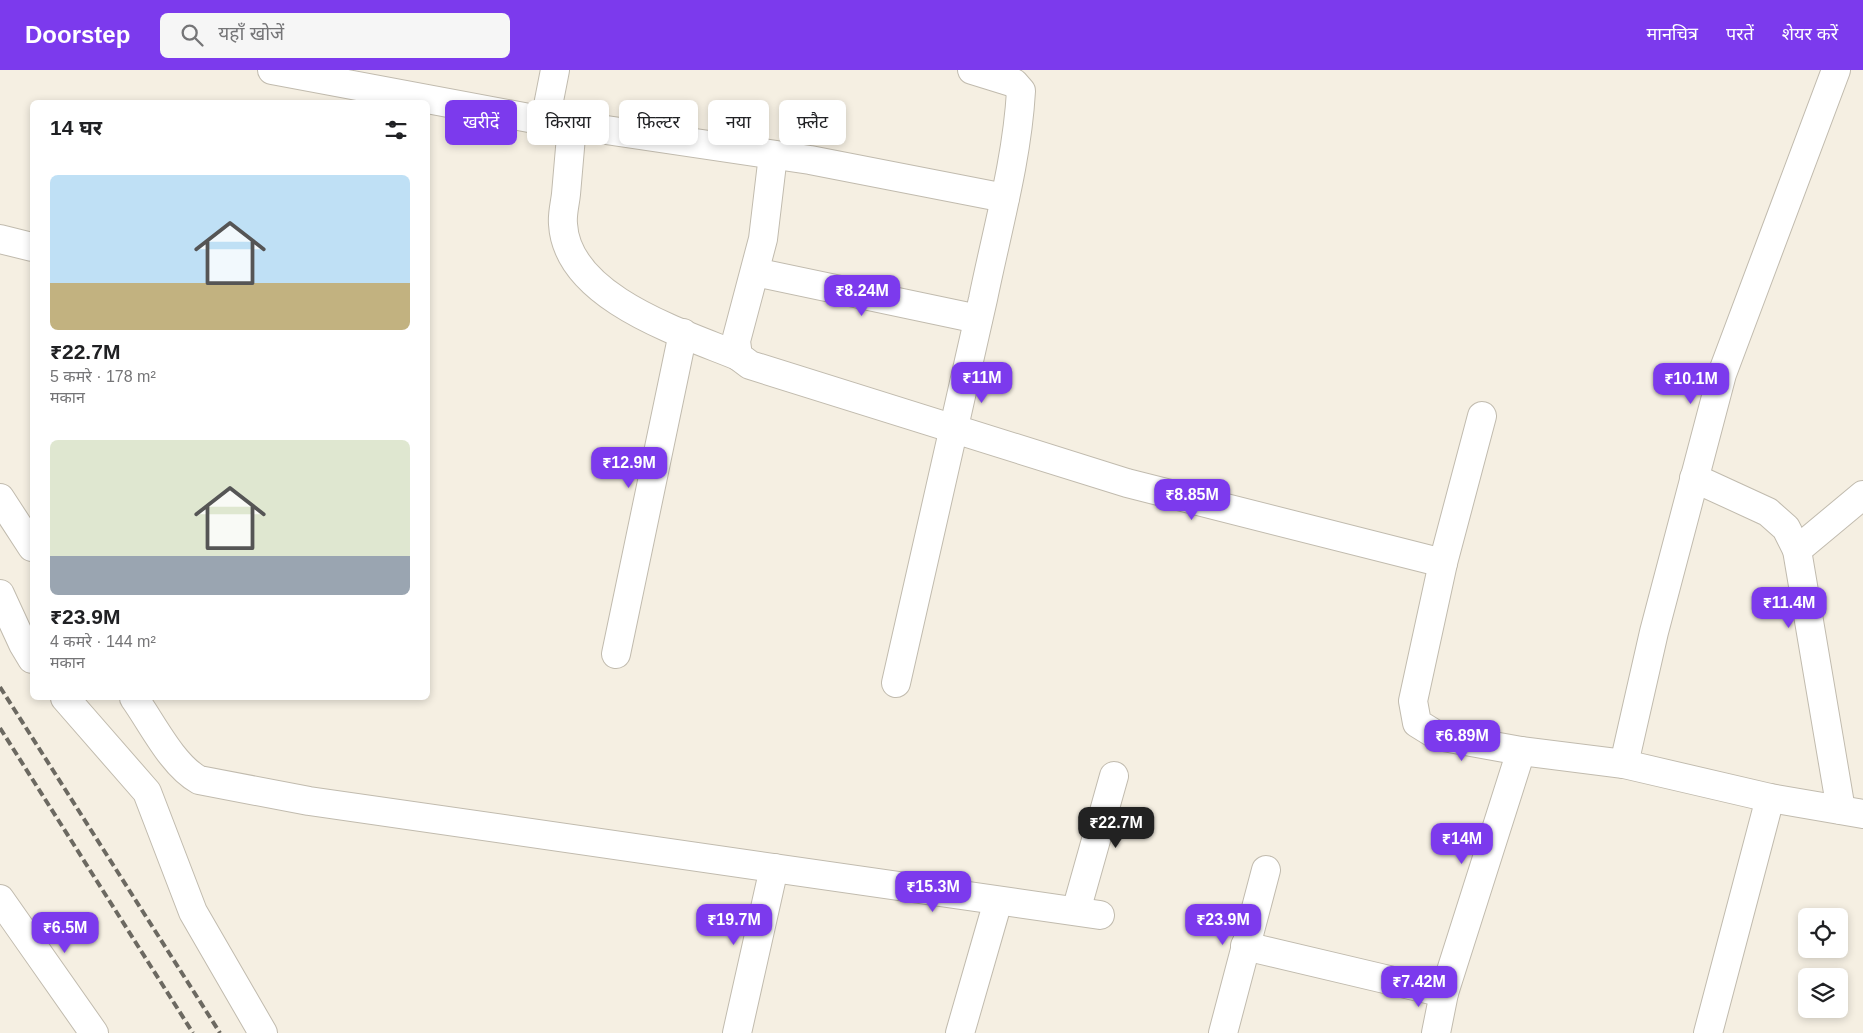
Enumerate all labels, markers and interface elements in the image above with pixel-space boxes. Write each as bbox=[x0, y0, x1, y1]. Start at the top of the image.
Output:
search box bbox=[160, 13, 510, 58]
text: Doorstep bbox=[25, 21, 130, 48]
icon: search bbox=[178, 21, 206, 49]
text: यहाँ खोजें bbox=[218, 23, 284, 44]
text: मानचित्र bbox=[1646, 24, 1698, 44]
text: परतें bbox=[1726, 24, 1754, 44]
text: शेयर करें bbox=[1782, 24, 1838, 44]
chip: खरीदें bbox=[445, 100, 517, 145]
chip: किराया bbox=[527, 100, 609, 145]
chip: फ़िल्टर bbox=[619, 100, 698, 145]
chip: नया bbox=[708, 100, 769, 145]
chip: फ़्लैट bbox=[779, 100, 846, 145]
text: 14 घर bbox=[50, 116, 102, 139]
icon: filters bbox=[382, 116, 410, 144]
icon: home bbox=[185, 208, 275, 298]
pin: ₹8.24M bbox=[821, 274, 903, 317]
text: ₹8.24M bbox=[835, 282, 889, 299]
text: ₹22.7M bbox=[50, 340, 120, 363]
pin: ₹11M bbox=[952, 362, 1012, 404]
pin: ₹10.1M bbox=[1650, 362, 1732, 405]
text: 5 कमरे · 178 m² bbox=[50, 368, 156, 385]
text: ₹11M bbox=[962, 369, 1002, 386]
text: ₹10.1M bbox=[1664, 370, 1718, 387]
text: मकान bbox=[50, 389, 85, 406]
pin: ₹12.9M bbox=[588, 446, 670, 489]
text: ₹12.9M bbox=[602, 454, 656, 471]
icon: home bbox=[185, 473, 275, 563]
pin: ₹8.85M bbox=[1151, 478, 1233, 521]
text: ₹8.85M bbox=[1165, 486, 1219, 503]
pin: ₹11.4M bbox=[1748, 586, 1830, 629]
text: ₹11.4M bbox=[1763, 594, 1815, 611]
text: ₹23.9M bbox=[50, 605, 120, 628]
text: 4 कमरे · 144 m² bbox=[50, 633, 156, 650]
text: मकान bbox=[50, 654, 85, 671]
pin: ₹6.89M bbox=[1421, 720, 1503, 762]
text: ₹6.89M bbox=[1435, 727, 1489, 744]
pin: ₹22.7M bbox=[1075, 806, 1157, 849]
text: ₹22.7M bbox=[1089, 814, 1143, 831]
pin: ₹14M bbox=[1432, 822, 1492, 865]
text: ₹14M bbox=[1442, 830, 1482, 847]
pin: ₹15.3M bbox=[892, 870, 974, 913]
text: ₹15.3M bbox=[906, 878, 960, 895]
pin: ₹19.7M bbox=[693, 904, 775, 946]
pin: ₹23.9M bbox=[1182, 904, 1264, 946]
map controls bbox=[1798, 908, 1848, 1018]
button: locate bbox=[1798, 908, 1848, 958]
text: ₹19.7M bbox=[707, 911, 761, 928]
text: ₹23.9M bbox=[1196, 911, 1250, 928]
pin: ₹6.5M bbox=[30, 912, 100, 954]
text: ₹6.5M bbox=[43, 919, 87, 936]
pin: ₹7.42M bbox=[1378, 966, 1460, 1008]
button: layers bbox=[1798, 968, 1848, 1018]
text: ₹7.42M bbox=[1392, 973, 1446, 990]

